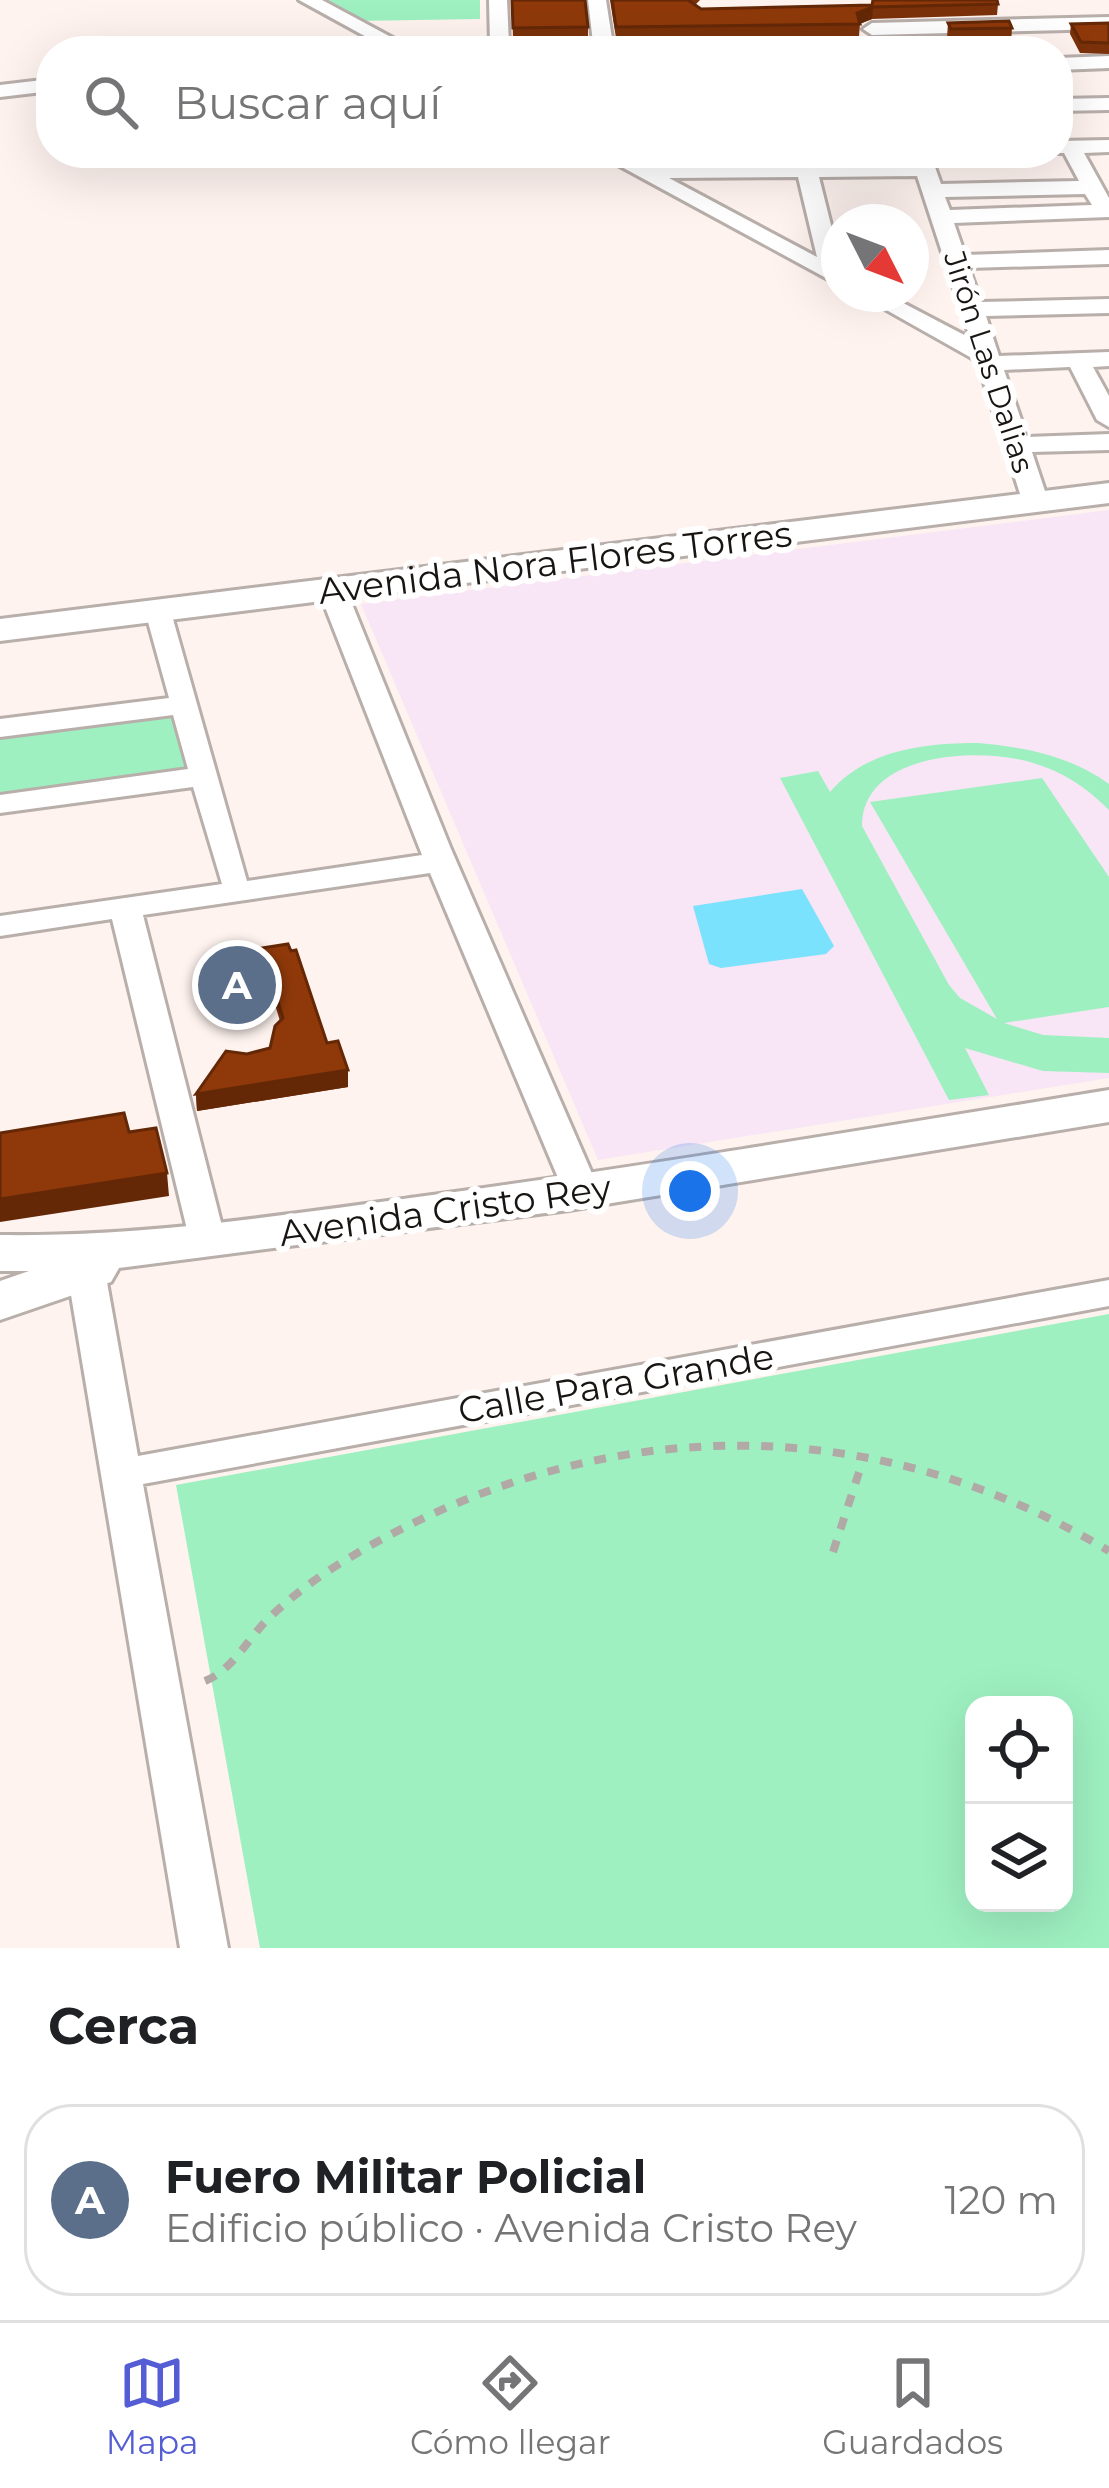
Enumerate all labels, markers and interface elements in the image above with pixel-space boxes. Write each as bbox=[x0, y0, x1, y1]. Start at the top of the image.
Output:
search box bbox=[36, 36, 1073, 168]
icon: search bbox=[78, 69, 144, 135]
text: Buscar aquí bbox=[174, 75, 441, 130]
north arrow bbox=[821, 204, 929, 312]
street label: Jirón Las Dalias bbox=[935, 246, 1042, 477]
street label: Avenida Nora Flores Torres bbox=[316, 511, 794, 613]
pin: A bbox=[198, 940, 276, 1030]
your location bbox=[660, 1161, 720, 1221]
street label: Avenida Cristo Rey bbox=[276, 1165, 614, 1255]
street label: Calle Para Grande bbox=[455, 1334, 777, 1432]
map controls bbox=[965, 1696, 1073, 1912]
button: locate bbox=[965, 1696, 1073, 1804]
button: layers bbox=[965, 1804, 1073, 1912]
text: Cerca bbox=[48, 1995, 199, 2057]
text: Fuero Militar Policial bbox=[165, 2149, 646, 2204]
text: A bbox=[75, 2176, 105, 2224]
text: 120 m bbox=[944, 2176, 1058, 2224]
text: Edificio público · Avenida Cristo Rey bbox=[165, 2204, 857, 2252]
tab: Mapa bbox=[106, 2350, 198, 2462]
tab: Cómo llegar bbox=[410, 2350, 611, 2462]
tab: Guardados bbox=[822, 2350, 1003, 2462]

